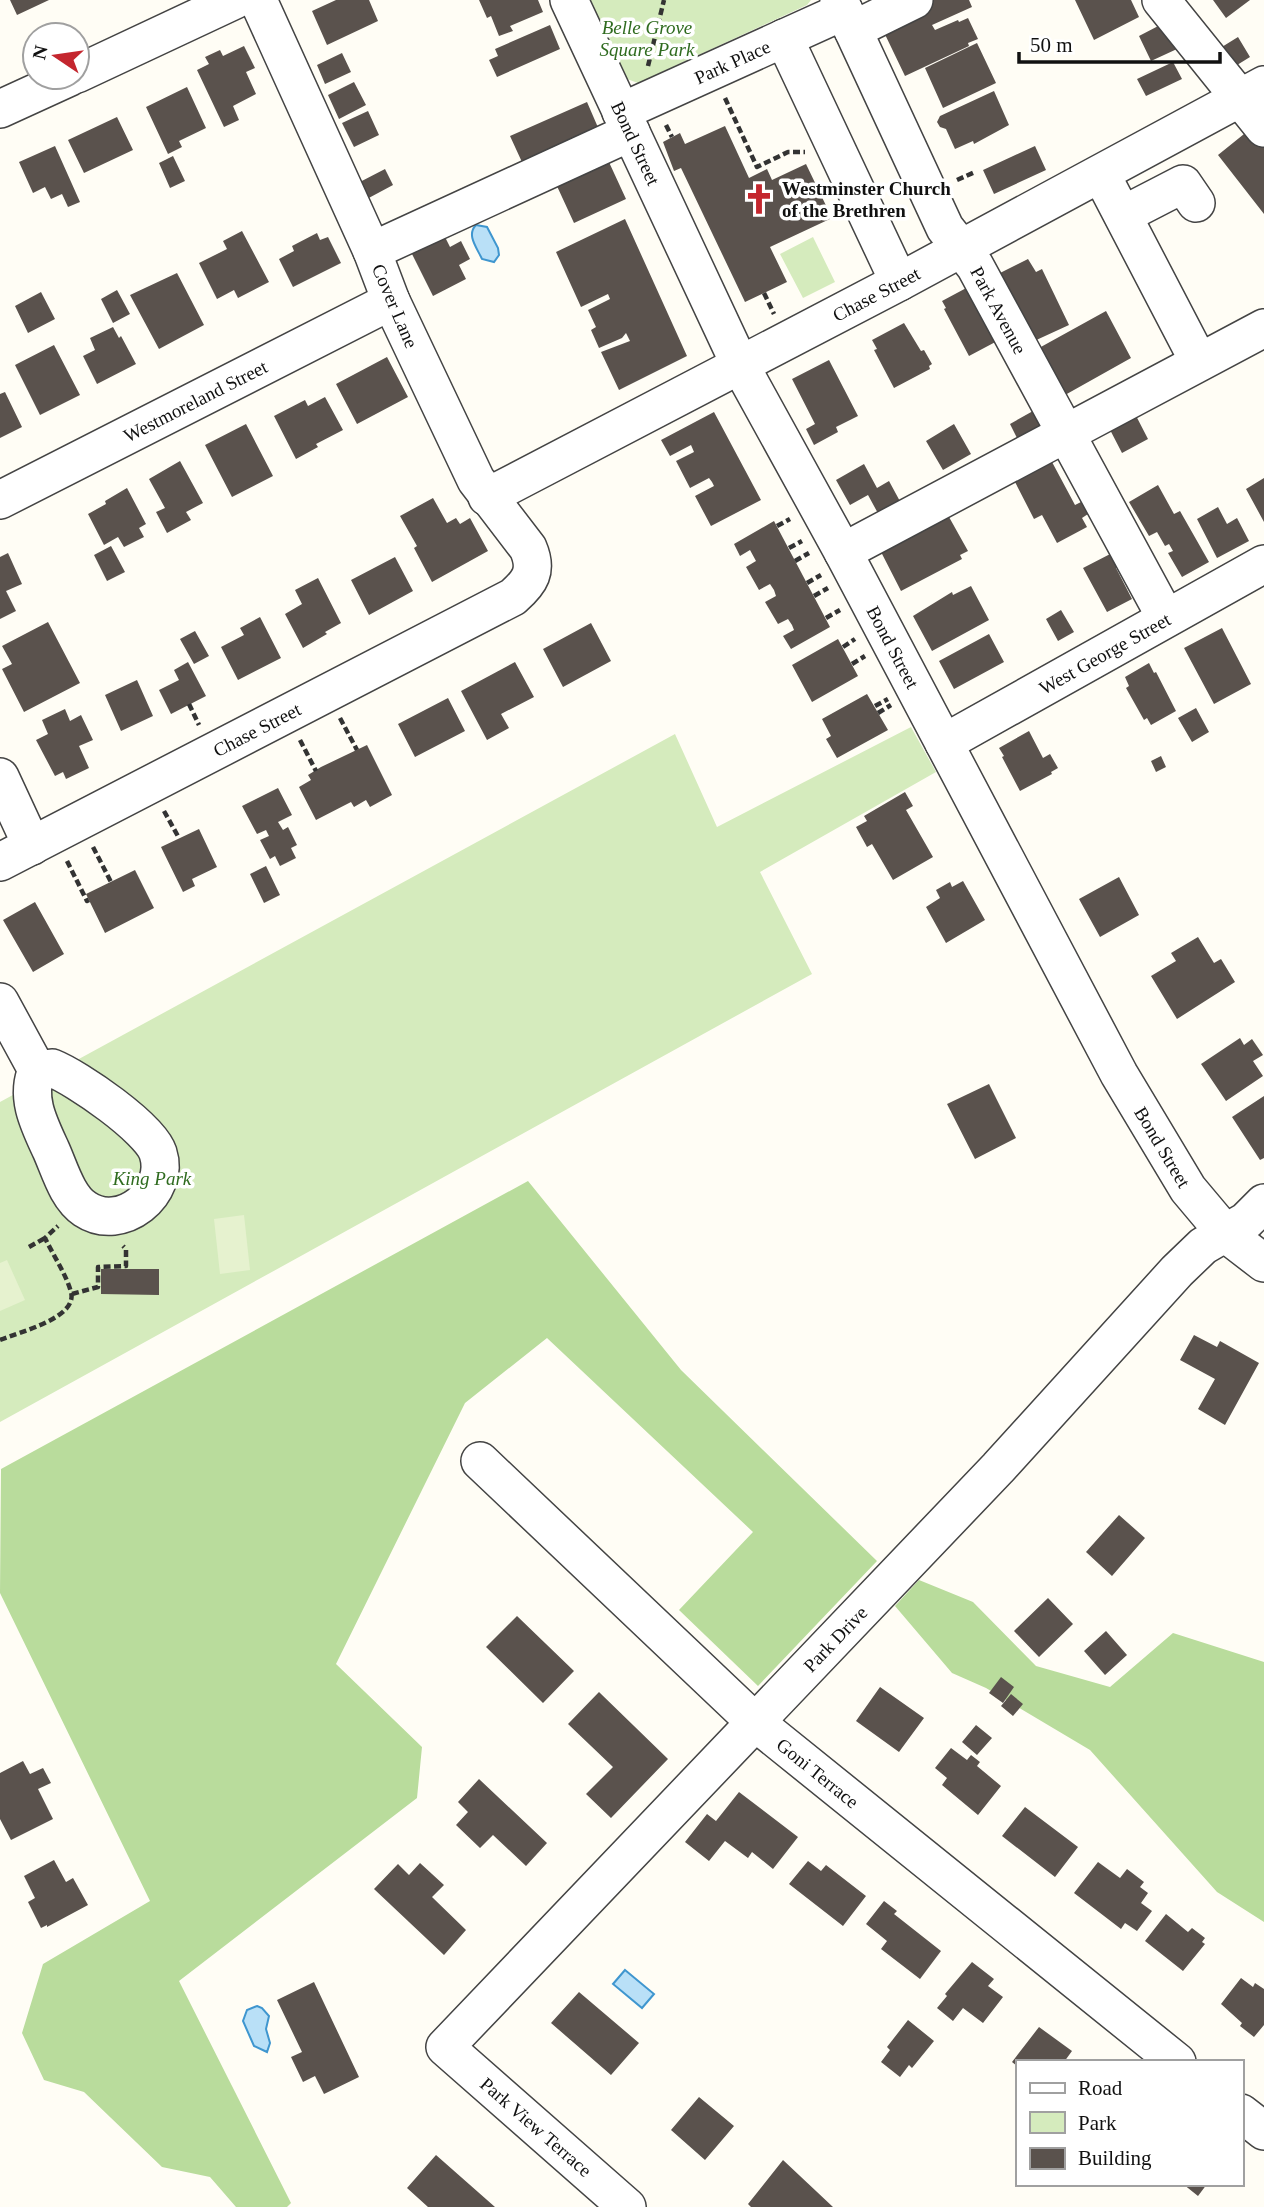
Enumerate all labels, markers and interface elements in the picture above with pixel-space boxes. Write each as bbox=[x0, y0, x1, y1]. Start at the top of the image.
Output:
park label: Belle Grove Square Park bbox=[600, 17, 695, 60]
north arrow bbox=[21, 21, 91, 91]
scale bar bbox=[1019, 21, 1220, 65]
text: 50 m bbox=[1030, 33, 1073, 57]
street label: Park Place bbox=[691, 35, 773, 88]
text: N bbox=[28, 43, 52, 61]
street label: Bond Street bbox=[607, 98, 665, 189]
place label: Westminster Church of the Brethren bbox=[782, 178, 951, 221]
church icon: Westminster Church of the Brethren bbox=[742, 182, 776, 216]
street label: Cover Lane bbox=[368, 261, 422, 351]
street label: Chase Street bbox=[829, 262, 924, 325]
street label: Park Avenue bbox=[967, 263, 1031, 357]
street label: Westmoreland Street bbox=[120, 355, 271, 446]
street label: Bond Street bbox=[863, 602, 924, 692]
street label: West George Street bbox=[1035, 608, 1174, 698]
street label: Chase Street bbox=[209, 698, 305, 761]
street label: Bond Street bbox=[1130, 1103, 1195, 1192]
park label: King Park bbox=[112, 1168, 192, 1189]
street label: Park Drive bbox=[799, 1601, 871, 1676]
street label: Goni Terrace bbox=[773, 1733, 863, 1812]
legend bbox=[1016, 2060, 1243, 2186]
street label: Park View Terrace bbox=[476, 2073, 596, 2181]
text: Road bbox=[1078, 2076, 1123, 2100]
text: Park bbox=[1078, 2111, 1117, 2135]
text: Building bbox=[1078, 2146, 1152, 2170]

